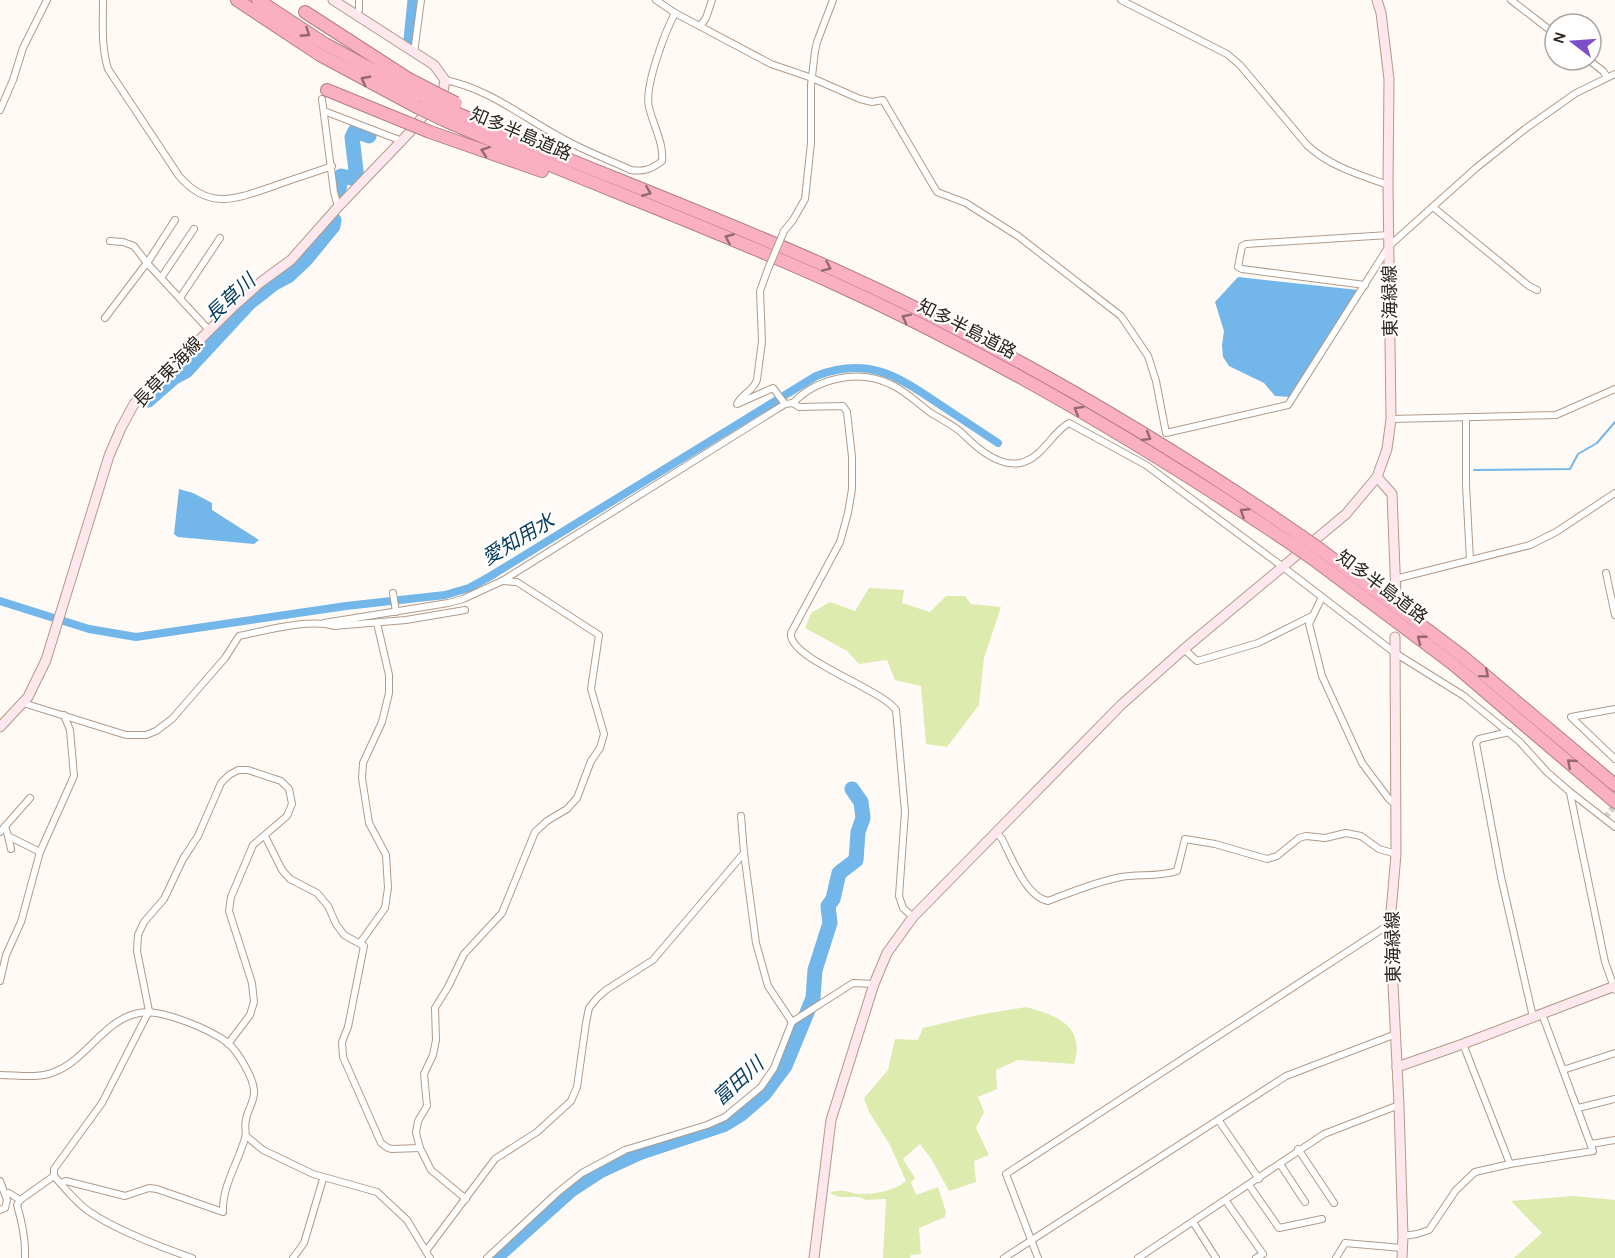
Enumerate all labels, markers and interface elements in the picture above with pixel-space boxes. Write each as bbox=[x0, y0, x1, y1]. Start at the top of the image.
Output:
north arrow bbox=[1543, 12, 1603, 72]
one-way arrow bbox=[300, 25, 310, 37]
text: N bbox=[1548, 29, 1570, 46]
one-way arrow bbox=[361, 76, 372, 88]
street label: 知多半島道路 bbox=[467, 103, 575, 165]
one-way arrow bbox=[480, 145, 491, 158]
one-way arrow bbox=[640, 185, 651, 197]
one-way arrow bbox=[724, 233, 735, 245]
one-way arrow bbox=[820, 259, 831, 271]
street label: 東海緑線 bbox=[1378, 265, 1402, 337]
water label: 長草川 bbox=[201, 268, 262, 327]
street label: 知多半島道路 bbox=[914, 295, 1020, 363]
one-way arrow bbox=[902, 314, 913, 325]
street label: 長草東海線 bbox=[129, 332, 207, 412]
one-way arrow bbox=[1074, 406, 1084, 417]
one-way arrow bbox=[1141, 429, 1151, 441]
water label: 愛知用水 bbox=[478, 508, 560, 570]
one-way arrow bbox=[1240, 508, 1250, 520]
street label: 知多半島道路 bbox=[1332, 546, 1432, 628]
one-way arrow bbox=[1416, 635, 1427, 646]
one-way arrow bbox=[1478, 667, 1489, 678]
one-way arrow bbox=[1567, 759, 1578, 770]
street label: 東海緑線 bbox=[1381, 911, 1405, 983]
water label: 富田川 bbox=[708, 1051, 770, 1110]

